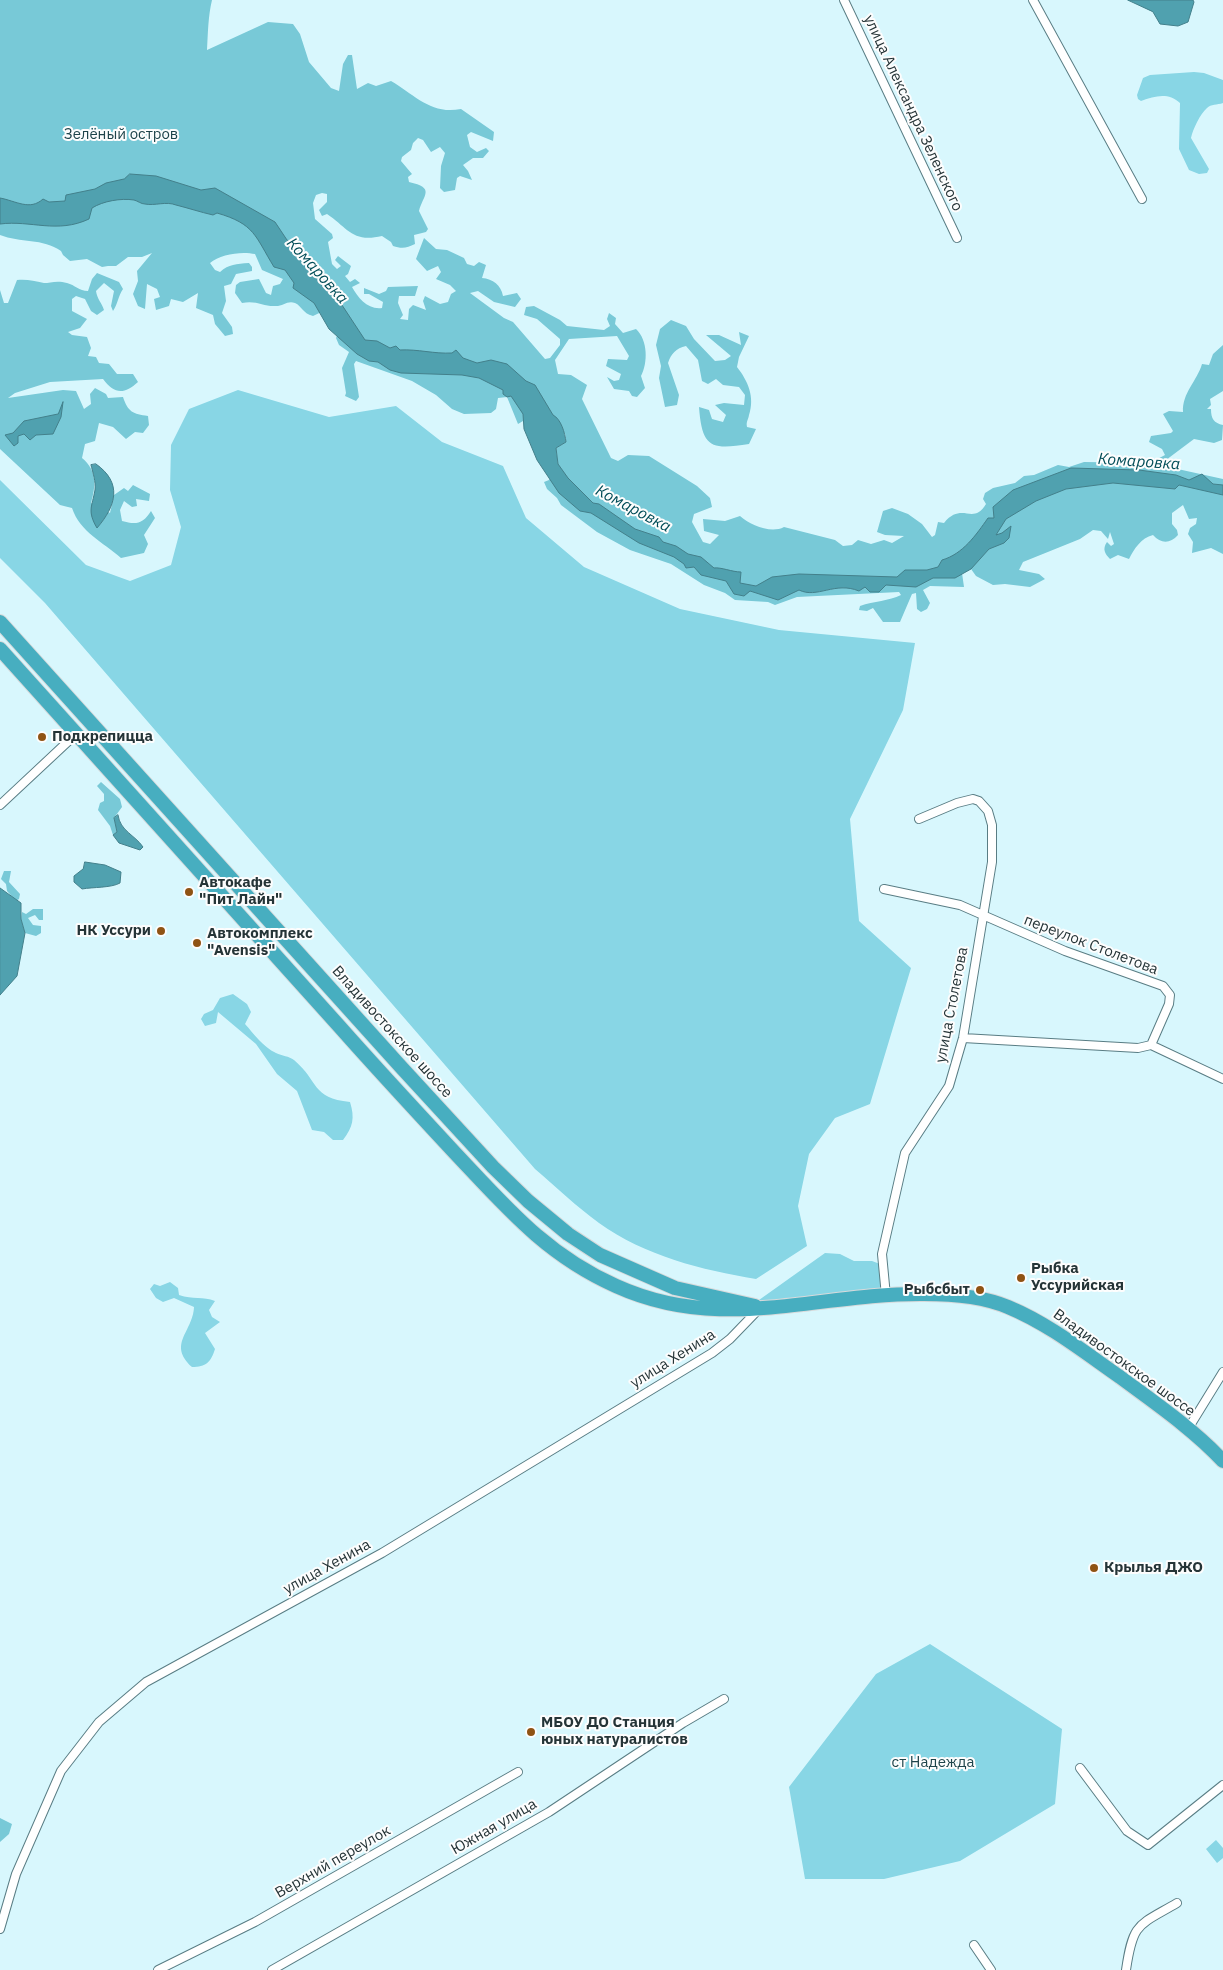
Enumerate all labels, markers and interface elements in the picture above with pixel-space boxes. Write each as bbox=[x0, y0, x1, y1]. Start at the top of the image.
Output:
street label: улица Александра Зеленского bbox=[860, 12, 966, 214]
park label: Зелёный остров bbox=[64, 126, 178, 144]
water label: Комаровка bbox=[282, 234, 352, 308]
water label: Комаровка bbox=[1097, 450, 1181, 474]
water label: Комаровка bbox=[592, 481, 674, 537]
place label: Подкрепицца bbox=[52, 728, 153, 746]
marker: Подкрепицца bbox=[36, 731, 48, 743]
place label: Автокафе "Пит Лайн" bbox=[199, 874, 283, 909]
marker: Автокафе "Пит Лайн" bbox=[183, 886, 195, 898]
street label: переулок Столетова bbox=[1021, 911, 1161, 979]
place label: НК Уссури bbox=[76, 922, 151, 940]
marker: НК Уссури bbox=[155, 925, 167, 937]
place label: Автокомплекс "Avensis" bbox=[207, 925, 313, 960]
marker: Автокомплекс "Avensis" bbox=[191, 937, 203, 949]
street label: улица Столетова bbox=[932, 945, 972, 1065]
street label: Владивостокское шоссе bbox=[328, 962, 456, 1102]
place label: Рыбка Уссурийская bbox=[1031, 1260, 1124, 1295]
marker: Рыбка Уссурийская bbox=[1015, 1272, 1027, 1284]
place label: Рыбсбыт bbox=[904, 1281, 970, 1299]
marker: Рыбсбыт bbox=[974, 1284, 986, 1296]
street label: Владивостокское шоссе bbox=[1049, 1305, 1199, 1421]
street label: улица Хенина bbox=[627, 1326, 719, 1392]
street label: улица Хенина bbox=[280, 1536, 374, 1598]
place label: Крылья ДЖО bbox=[1104, 1559, 1203, 1577]
marker: Крылья ДЖО bbox=[1088, 1562, 1100, 1574]
place label: МБОУ ДО Станция юных натуралистов bbox=[541, 1714, 688, 1749]
marker: МБОУ ДО Станция юных натуралистов bbox=[525, 1726, 537, 1738]
park label: ст Надежда bbox=[892, 1754, 974, 1772]
street label: Южная улица bbox=[448, 1795, 540, 1859]
street label: Верхний переулок bbox=[272, 1822, 394, 1902]

